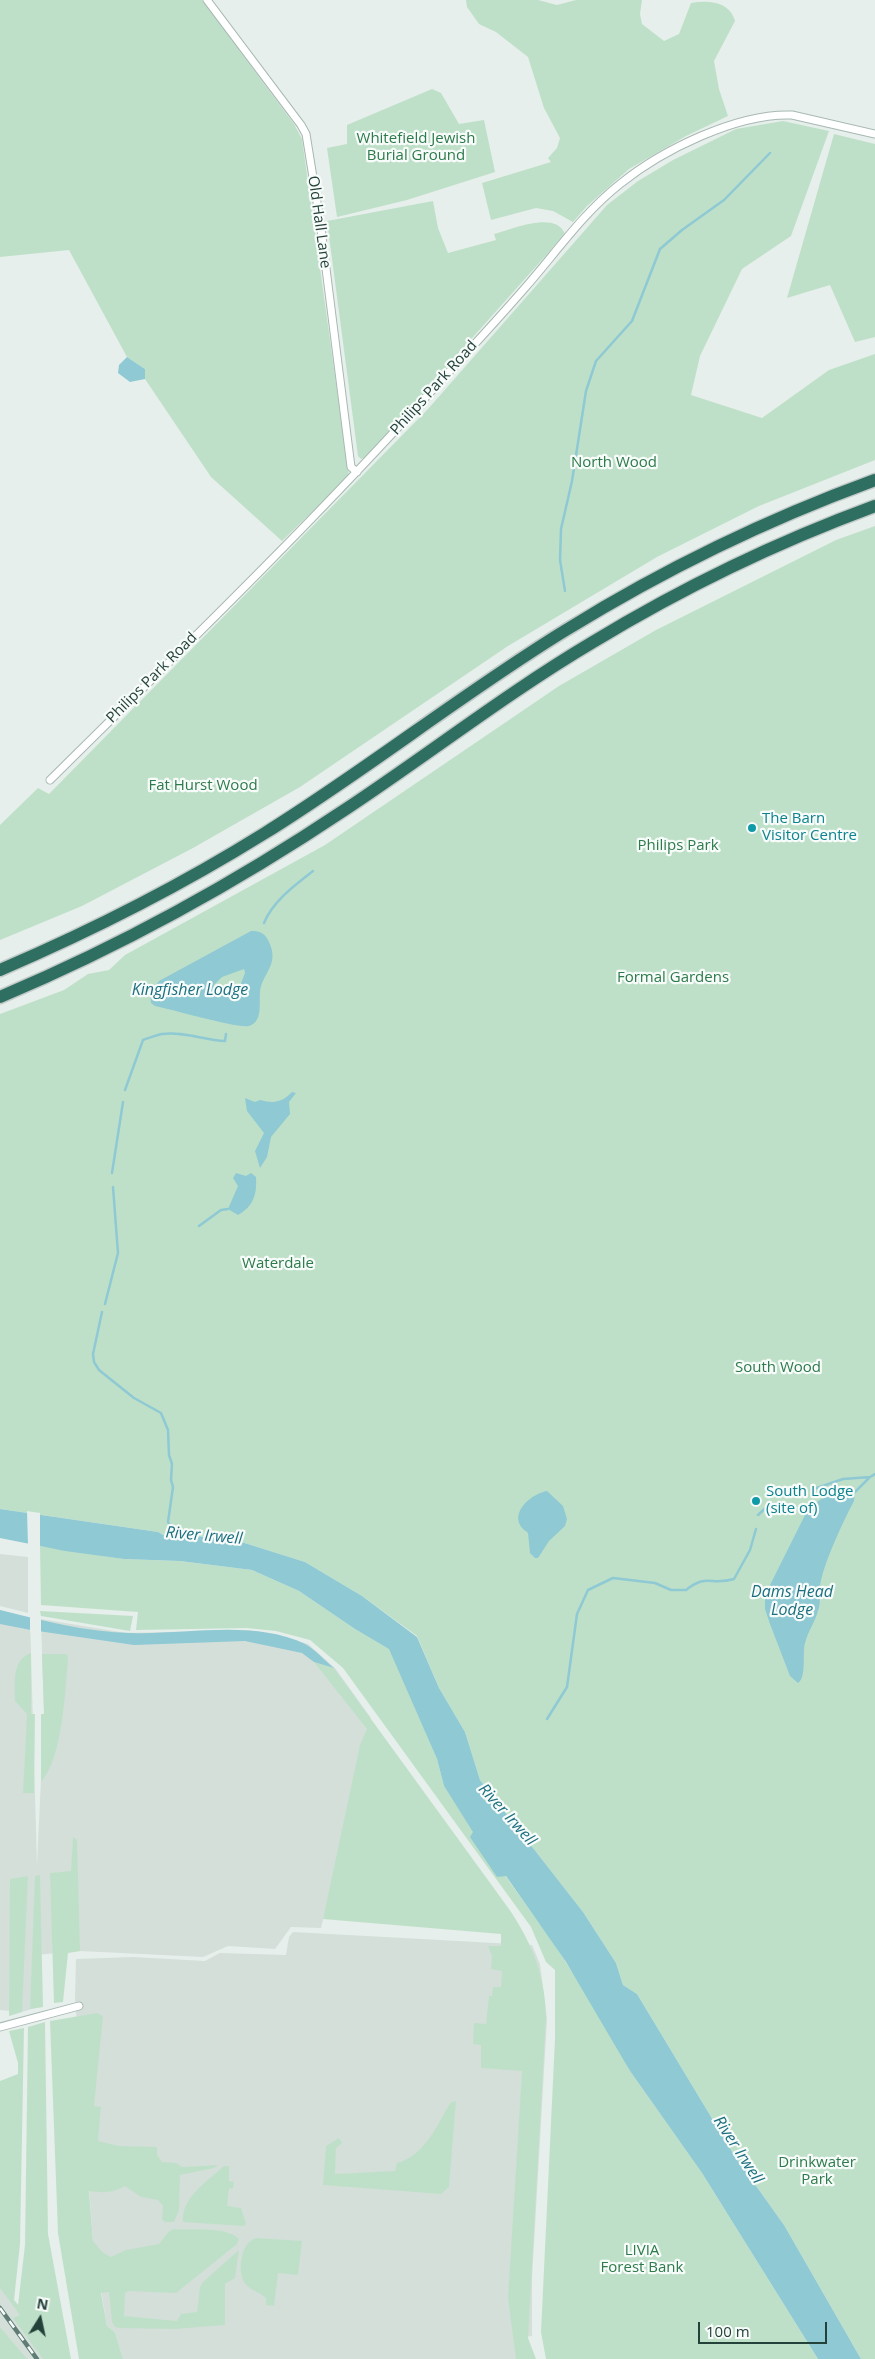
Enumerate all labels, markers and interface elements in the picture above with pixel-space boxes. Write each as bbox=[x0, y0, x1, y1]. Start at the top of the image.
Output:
park label: Whitefield Jewish Burial Ground bbox=[357, 130, 475, 165]
street label: Old Hall Lane bbox=[304, 175, 334, 269]
street label: Philips Park Road bbox=[387, 337, 481, 439]
park label: North Wood bbox=[571, 454, 657, 472]
street label: Philips Park Road bbox=[103, 629, 201, 727]
park label: Fat Hurst Wood bbox=[148, 777, 258, 795]
place label: The Barn Visitor Centre bbox=[762, 810, 857, 845]
marker: The Barn Visitor Centre bbox=[746, 822, 758, 834]
park label: Philips Park bbox=[637, 837, 719, 855]
park label: Formal Gardens bbox=[617, 969, 729, 987]
water label: Kingfisher Lodge bbox=[132, 980, 248, 1000]
park label: Waterdale bbox=[242, 1255, 314, 1273]
park label: South Wood bbox=[735, 1359, 821, 1377]
place label: South Lodge (site of) bbox=[766, 1483, 853, 1518]
marker: South Lodge (site of) bbox=[750, 1495, 762, 1507]
water label: River Irwell bbox=[165, 1523, 243, 1549]
water label: Dams Head Lodge bbox=[751, 1582, 833, 1620]
water label: River Irwell bbox=[474, 1780, 540, 1850]
water label: River Irwell bbox=[709, 2112, 767, 2188]
park label: Drinkwater Park bbox=[778, 2154, 856, 2189]
park label: LIVIA Forest Bank bbox=[601, 2242, 683, 2277]
text: N bbox=[35, 2293, 50, 2314]
north arrow bbox=[15, 2294, 65, 2344]
scale bar bbox=[700, 2312, 829, 2344]
text: 100 m bbox=[706, 2321, 750, 2341]

